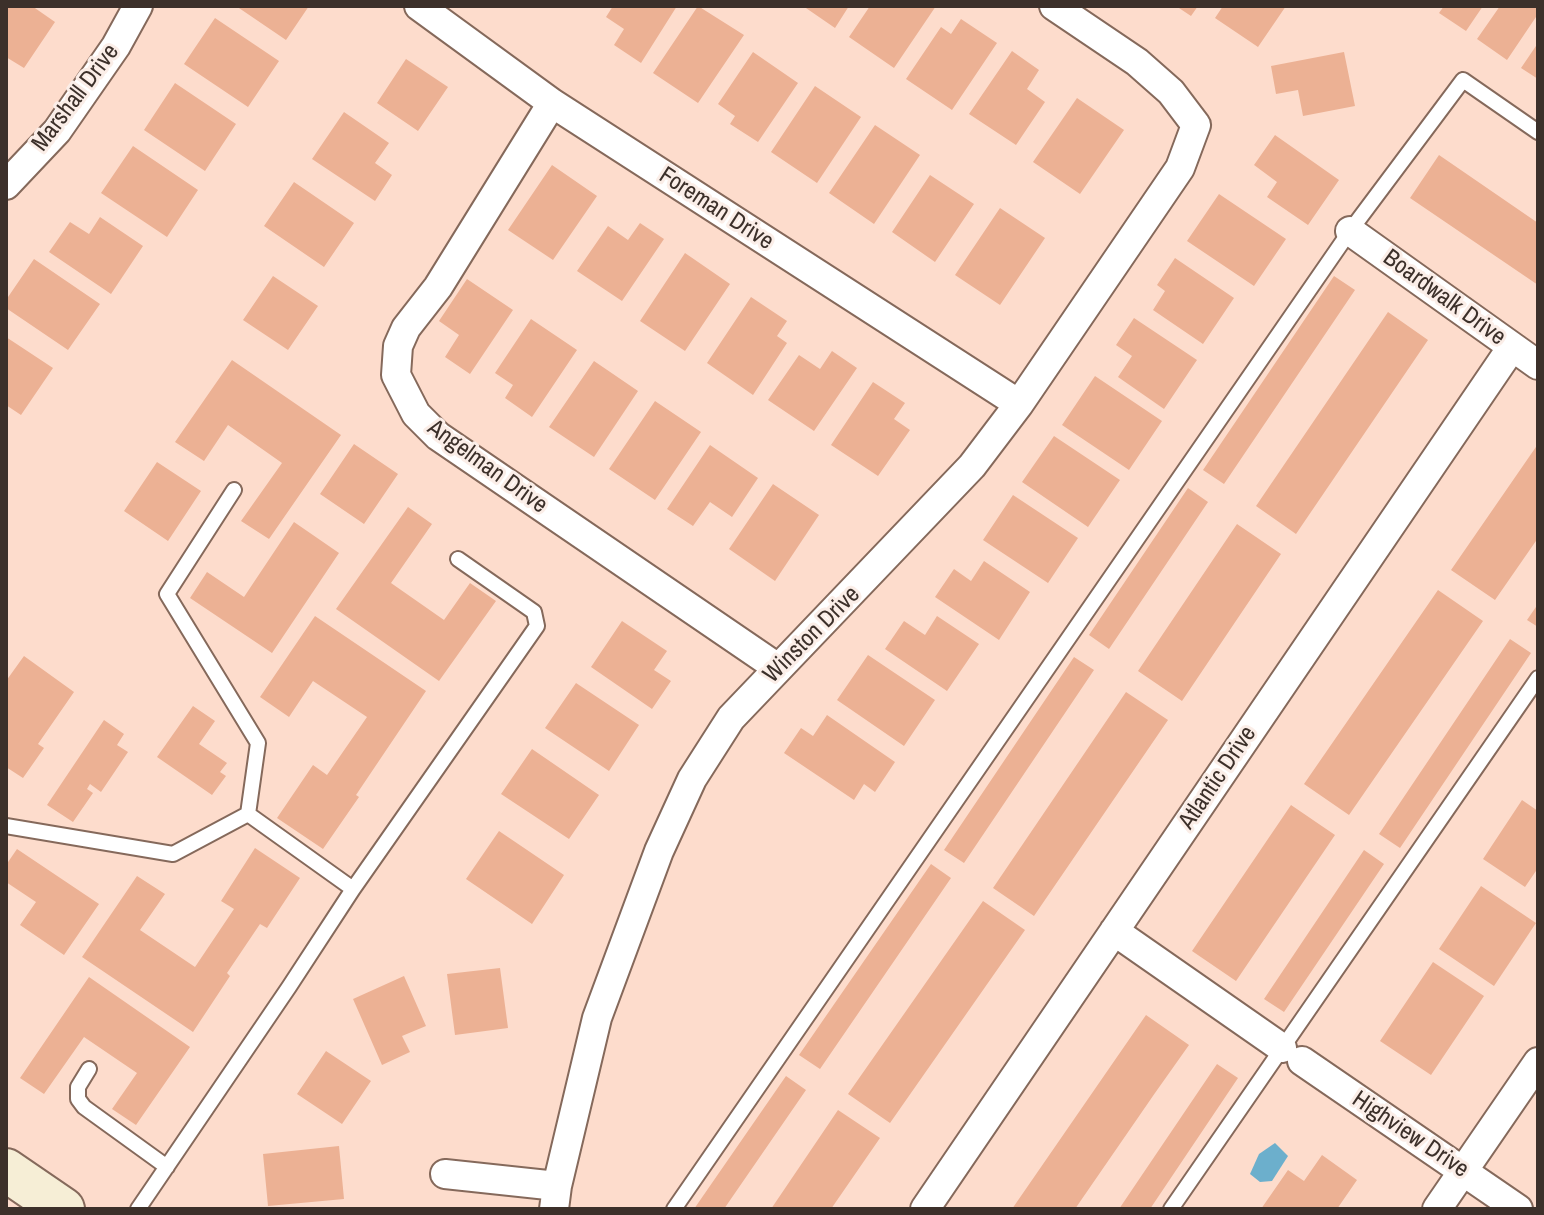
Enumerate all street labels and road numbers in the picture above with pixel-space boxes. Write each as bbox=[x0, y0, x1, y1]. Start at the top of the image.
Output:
street label: Marshall Drive bbox=[26, 39, 126, 157]
street label: Foreman Drive bbox=[654, 161, 778, 257]
street label: Boardwalk Drive bbox=[1377, 244, 1511, 352]
street label: Angelman Drive bbox=[421, 414, 553, 520]
street label: Winston Drive bbox=[758, 581, 866, 689]
street label: Atlantic Drive bbox=[1173, 721, 1263, 835]
street label: Highview Drive bbox=[1346, 1085, 1474, 1185]

